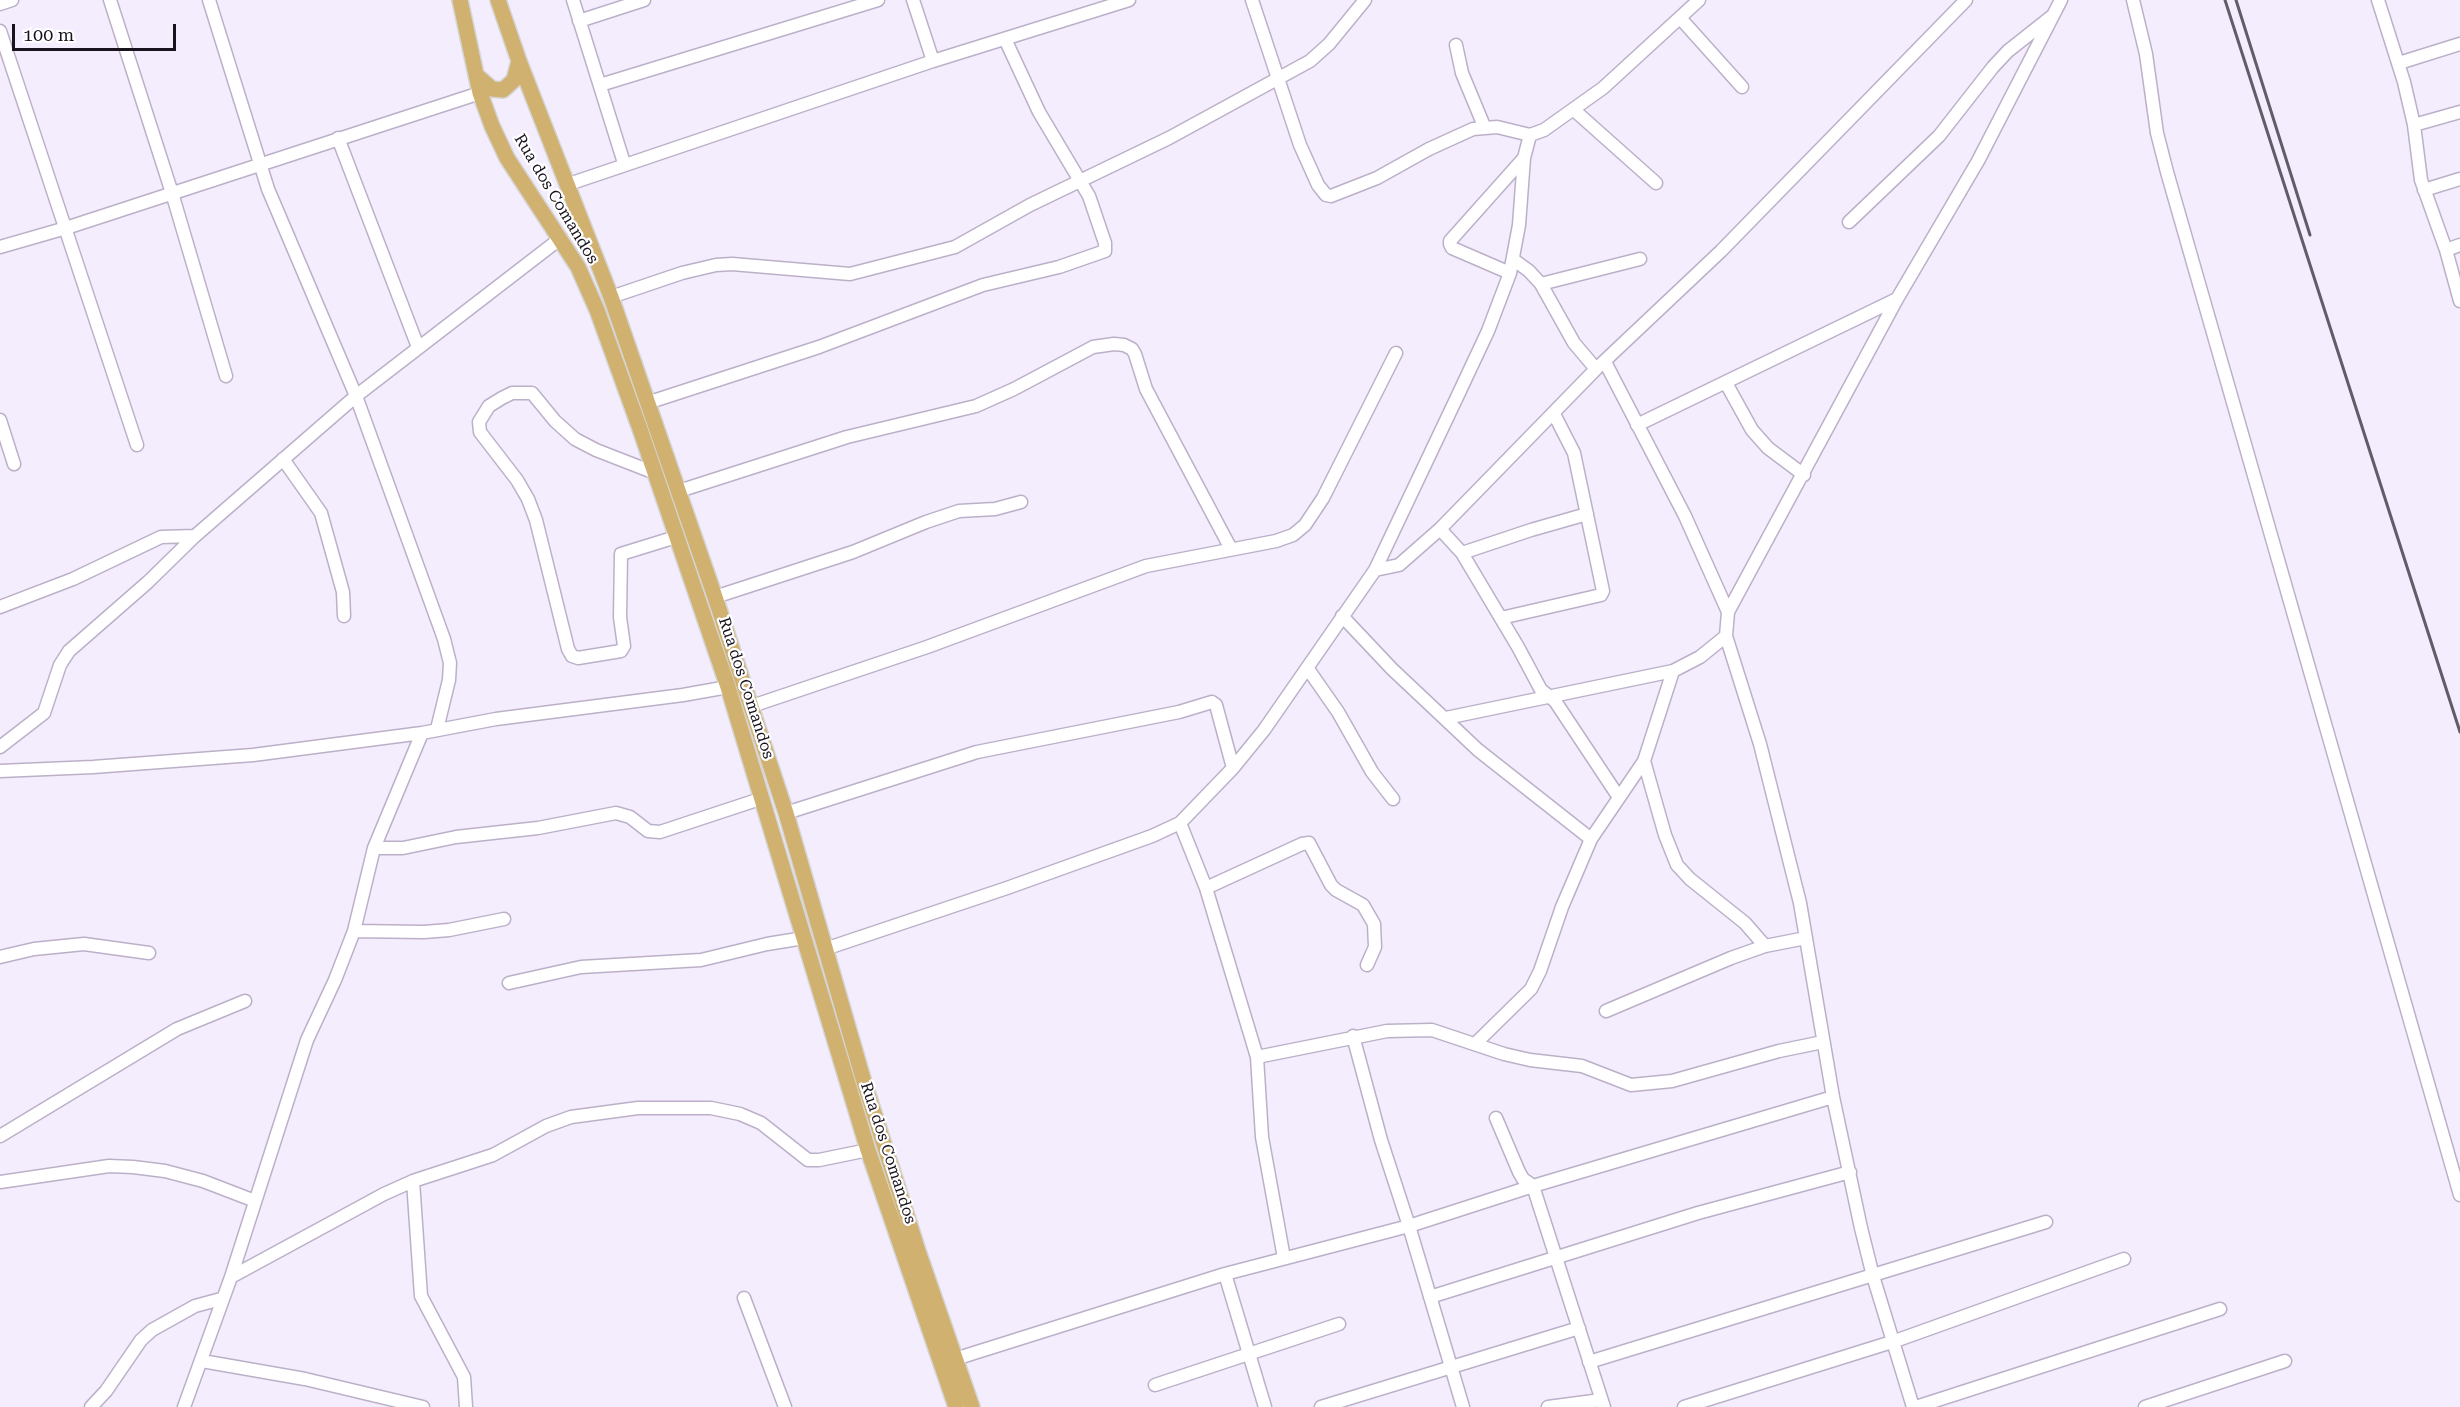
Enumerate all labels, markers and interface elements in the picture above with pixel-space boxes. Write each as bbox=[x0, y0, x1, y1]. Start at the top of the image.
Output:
scale bar bbox=[15, 12, 178, 50]
text: 100 m bbox=[23, 24, 74, 45]
street label: Rua dos Comandos bbox=[510, 131, 602, 267]
street label: Rua dos Comandos bbox=[714, 615, 778, 761]
street label: Rua dos Comandos bbox=[856, 1080, 920, 1226]

